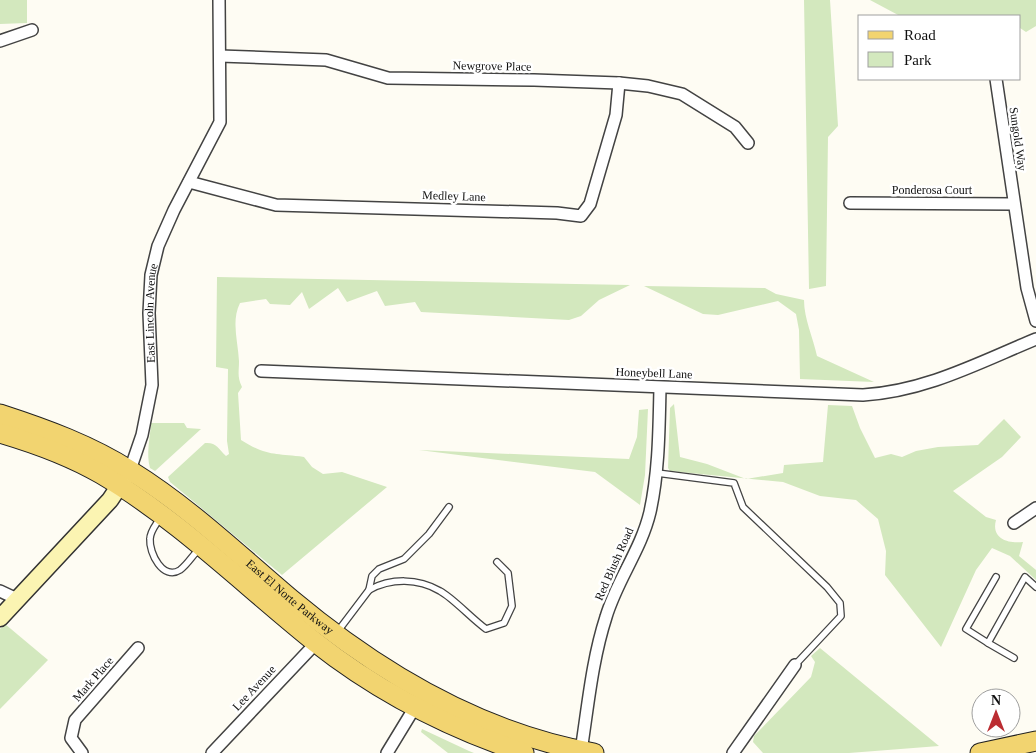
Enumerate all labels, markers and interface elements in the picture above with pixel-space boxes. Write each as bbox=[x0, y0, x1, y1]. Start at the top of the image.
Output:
legend bbox=[858, 15, 1021, 80]
text: Road bbox=[904, 27, 936, 43]
text: Park bbox=[904, 52, 932, 68]
street label: Newgrove Place bbox=[452, 58, 532, 74]
street label: Sungold Way bbox=[1007, 106, 1029, 172]
street label: Ponderosa Court bbox=[892, 183, 973, 197]
street label: Medley Lane bbox=[422, 188, 486, 204]
street label: East Lincoln Avenue bbox=[142, 262, 161, 363]
street label: Honeybell Lane bbox=[615, 365, 693, 381]
street label: Red Blush Road bbox=[592, 525, 636, 603]
street label: East El Norte Parkway bbox=[243, 556, 336, 637]
street label: Mark Place bbox=[70, 654, 116, 704]
street label: Lee Avenue bbox=[230, 662, 278, 714]
north arrow bbox=[971, 688, 1021, 738]
text: N bbox=[991, 693, 1001, 708]

